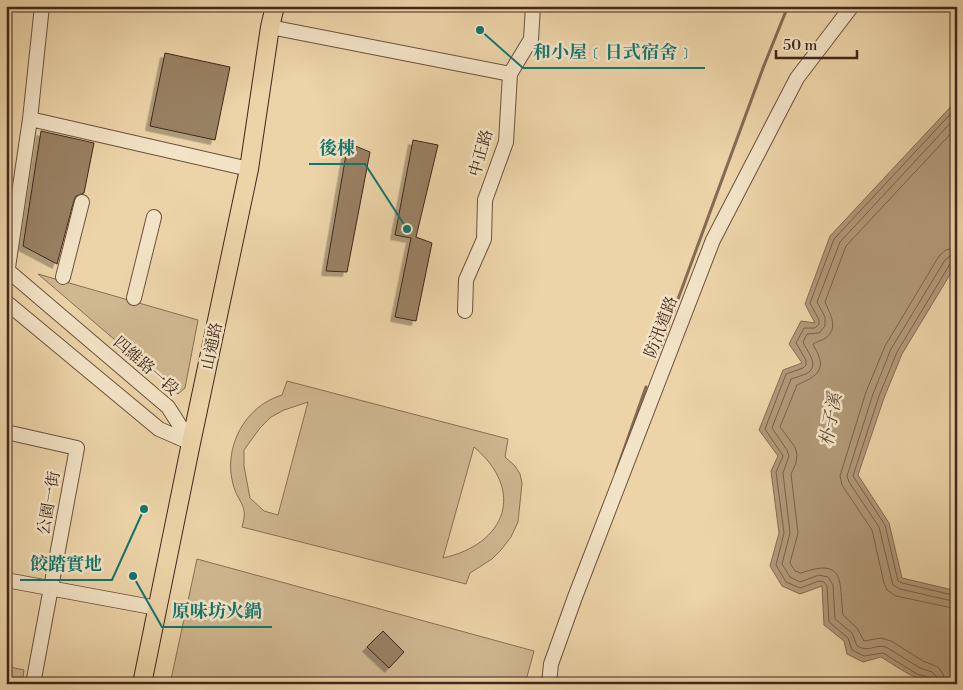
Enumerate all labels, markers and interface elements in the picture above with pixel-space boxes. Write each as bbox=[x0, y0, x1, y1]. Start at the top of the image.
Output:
scale bar bbox=[776, 28, 857, 60]
callout: 和小屋﹝日式宿舍﹞ bbox=[523, 35, 705, 68]
text: 50 m bbox=[783, 36, 817, 55]
text: 和小屋﹝日式宿舍﹞ bbox=[533, 41, 695, 64]
street label: 中正路 bbox=[465, 127, 497, 179]
callout: 後棟 bbox=[309, 131, 365, 164]
text: 後棟 bbox=[319, 137, 355, 160]
street label: 防汛道路 bbox=[640, 294, 682, 360]
street label: 山通路 bbox=[197, 320, 227, 372]
street label: 四維路一段 bbox=[109, 332, 183, 400]
water label: 朴子溪 bbox=[815, 389, 847, 449]
street label: 公園一街 bbox=[34, 470, 64, 536]
callout: 餃踏實地 bbox=[20, 547, 112, 580]
text: 餃踏實地 bbox=[30, 553, 102, 576]
callout: 原味坊火鍋 bbox=[162, 594, 272, 627]
text: 原味坊火鍋 bbox=[172, 600, 262, 623]

